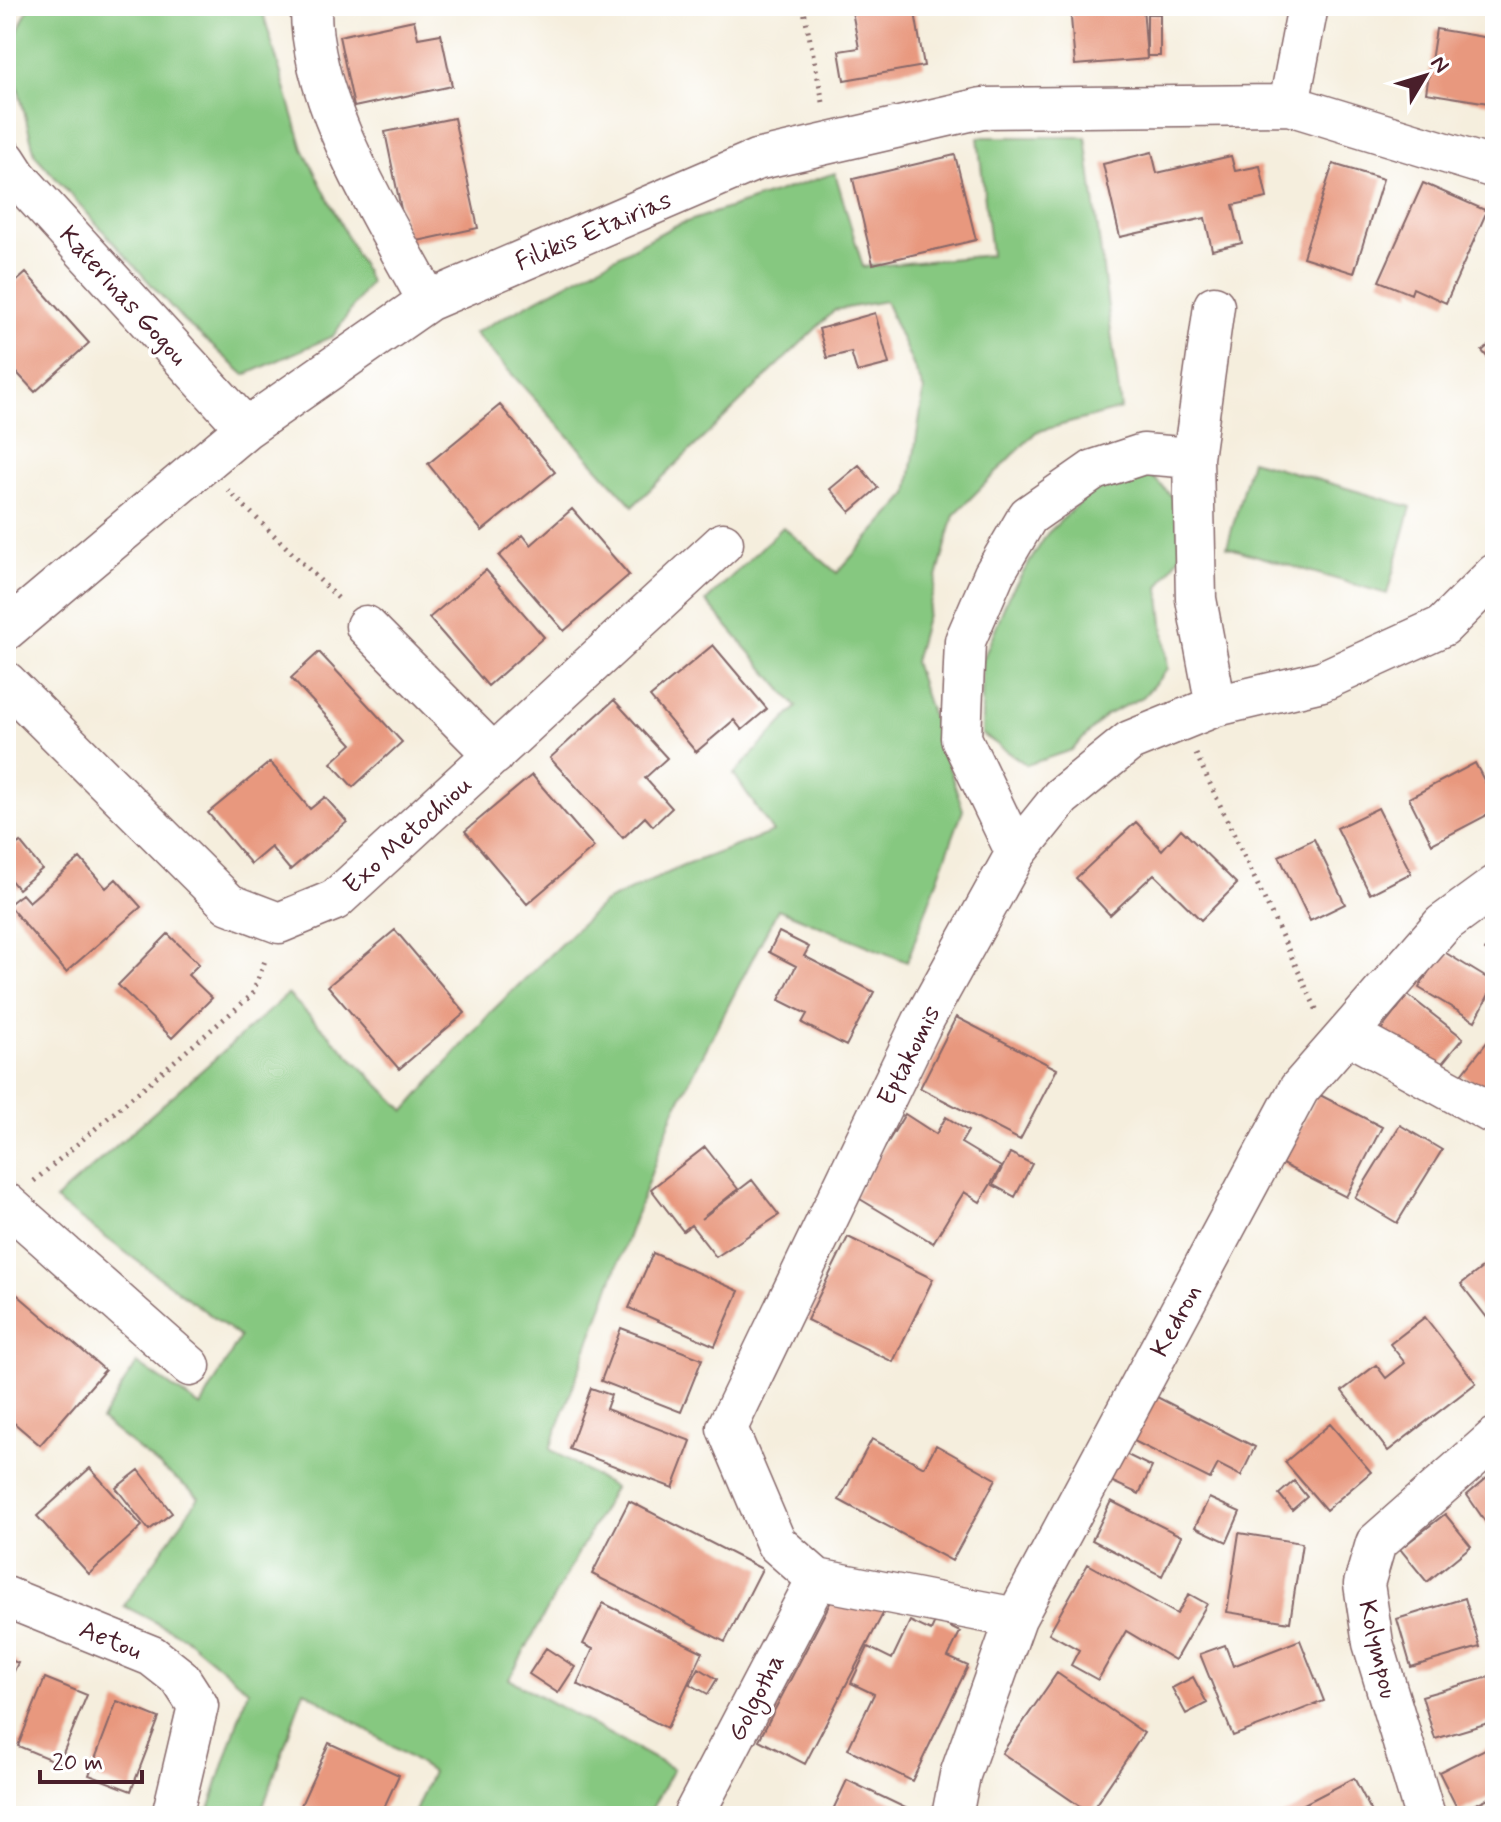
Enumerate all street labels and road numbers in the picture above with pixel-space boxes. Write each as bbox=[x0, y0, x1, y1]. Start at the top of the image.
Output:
street label: Filikis Etairias bbox=[510, 184, 677, 280]
street label: Katerinas Gogou bbox=[51, 219, 194, 373]
street label: Exo Metochiou bbox=[337, 769, 480, 902]
street label: Eptakomis bbox=[870, 1000, 949, 1112]
street label: Kedron bbox=[1143, 1278, 1210, 1363]
street label: Kolympou bbox=[1349, 1597, 1405, 1702]
street label: Aetou bbox=[74, 1613, 147, 1669]
street label: Golgotha bbox=[720, 1648, 795, 1748]

